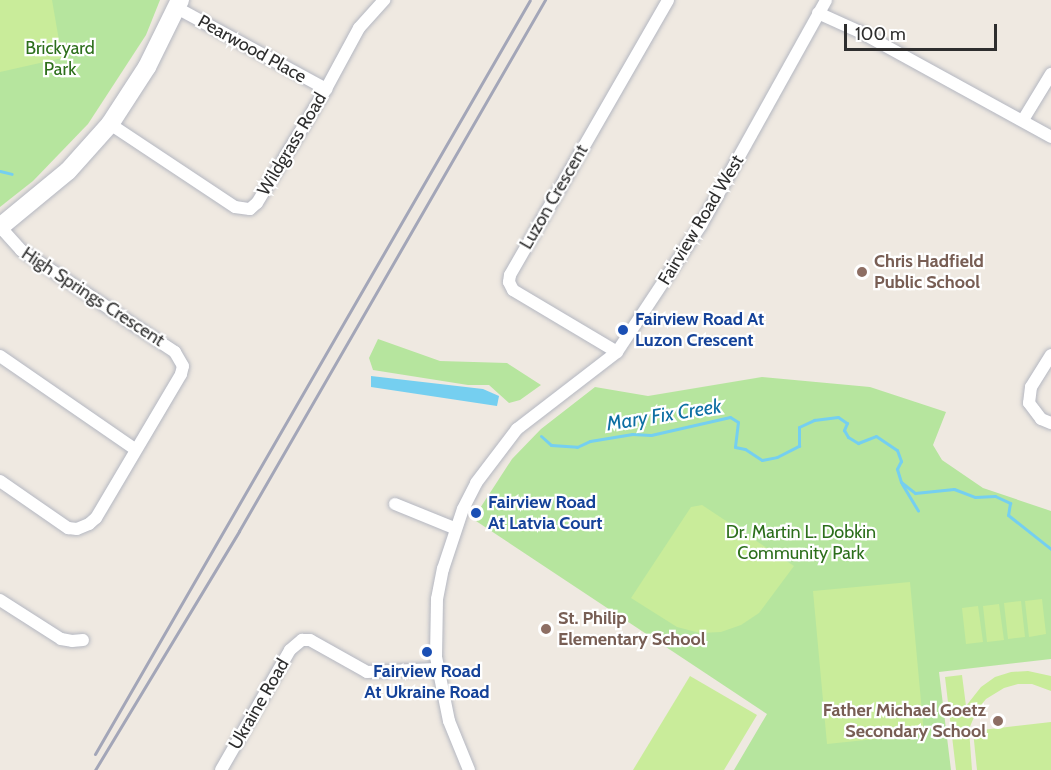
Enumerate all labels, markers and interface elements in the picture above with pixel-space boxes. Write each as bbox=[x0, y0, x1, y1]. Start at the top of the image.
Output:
street label: Pearwood Place bbox=[194, 10, 310, 88]
scale bar bbox=[847, 12, 1000, 50]
text: 100 m bbox=[855, 23, 906, 45]
park label: Brickyard Park bbox=[25, 38, 95, 80]
street label: Wildgrass Road bbox=[253, 89, 331, 199]
street label: Luzon Crescent bbox=[515, 141, 593, 253]
street label: Fairview Road West bbox=[654, 151, 748, 289]
street label: High Springs Crescent bbox=[18, 243, 168, 351]
place label: Chris Hadfield Public School bbox=[874, 251, 984, 294]
marker: Chris Hadfield Public School bbox=[855, 265, 869, 279]
place label: Fairview Road At Luzon Crescent bbox=[635, 309, 764, 352]
marker: Fairview Road At Luzon Crescent bbox=[616, 323, 630, 337]
water label: Mary Fix Creek bbox=[605, 394, 723, 436]
place label: Fairview Road At Latvia Court bbox=[488, 492, 602, 534]
marker: Fairview Road At Latvia Court bbox=[469, 506, 483, 520]
park label: Dr. Martin L. Dobkin Community Park bbox=[726, 522, 876, 564]
place label: St. Philip Elementary School bbox=[558, 608, 705, 650]
marker: St. Philip Elementary School bbox=[539, 622, 553, 636]
marker: Fairview Road At Ukraine Road bbox=[420, 645, 434, 659]
street label: Ukraine Road bbox=[224, 655, 294, 753]
place label: Fairview Road At Ukraine Road bbox=[364, 661, 490, 704]
place label: Father Michael Goetz Secondary School bbox=[823, 700, 986, 742]
marker: Father Michael Goetz Secondary School bbox=[991, 714, 1005, 728]

